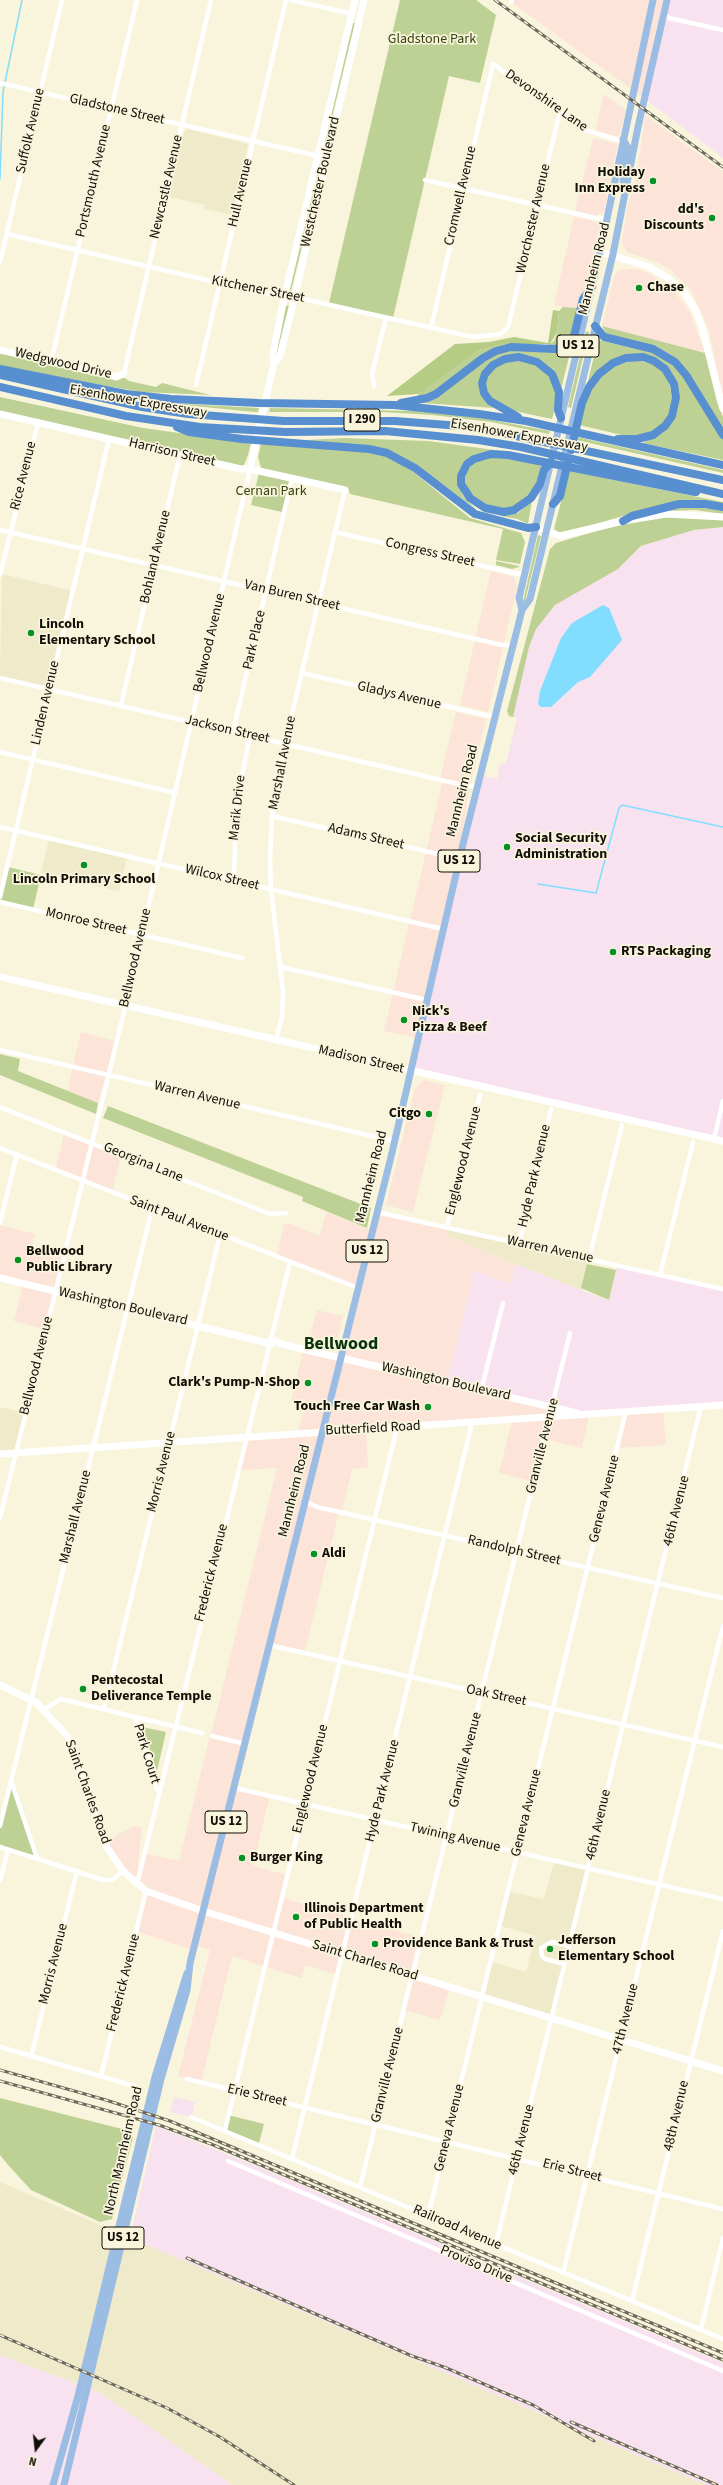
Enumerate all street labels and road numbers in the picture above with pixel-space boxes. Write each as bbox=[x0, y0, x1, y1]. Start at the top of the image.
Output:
street label: Devonshire Lane bbox=[501, 66, 591, 136]
street label: Suffolk Avenue bbox=[13, 87, 49, 175]
street label: Gladstone Street bbox=[68, 91, 166, 129]
street label: Westchester Boulevard bbox=[298, 115, 344, 249]
street label: Portsmouth Avenue bbox=[73, 123, 115, 239]
street label: Newcastle Avenue bbox=[147, 133, 187, 241]
street label: Cromwell Avenue bbox=[441, 144, 481, 248]
street label: Hull Avenue bbox=[225, 157, 257, 229]
street label: Worchester Avenue bbox=[513, 162, 555, 276]
street label: Mannheim Road bbox=[575, 221, 615, 317]
street label: Kitchener Street bbox=[210, 273, 306, 307]
road number: US 12 bbox=[557, 335, 599, 357]
street label: Wedgwood Drive bbox=[13, 345, 113, 383]
street label: Eisenhower Expressway bbox=[68, 382, 208, 422]
road number: I 290 bbox=[344, 409, 380, 431]
street label: Eisenhower Expressway bbox=[449, 416, 589, 456]
street label: Harrison Street bbox=[127, 435, 217, 471]
street label: Rice Avenue bbox=[7, 440, 41, 512]
street label: Bohland Avenue bbox=[137, 509, 175, 605]
street label: Congress Street bbox=[384, 535, 476, 571]
street label: Van Buren Street bbox=[243, 577, 341, 615]
street label: Bellwood Avenue bbox=[190, 592, 230, 694]
street label: Park Place bbox=[240, 609, 270, 671]
street label: Linden Avenue bbox=[28, 659, 64, 747]
street label: Gladys Avenue bbox=[356, 678, 442, 714]
street label: Jackson Street bbox=[183, 712, 271, 748]
street label: Marshall Avenue bbox=[266, 714, 300, 812]
street label: Mannheim Road bbox=[443, 743, 483, 839]
street label: Marik Drive bbox=[226, 774, 250, 842]
street label: Adams Street bbox=[326, 820, 406, 854]
road number: US 12 bbox=[438, 850, 480, 872]
street label: Wilcox Street bbox=[183, 861, 261, 895]
street label: Monroe Street bbox=[44, 905, 128, 939]
street label: Bellwood Avenue bbox=[116, 907, 156, 1009]
street label: Madison Street bbox=[317, 1042, 405, 1078]
street label: Warren Avenue bbox=[152, 1078, 242, 1114]
street label: Englewood Avenue bbox=[442, 1105, 486, 1217]
street label: Hyde Park Avenue bbox=[515, 1123, 555, 1229]
street label: Mannheim Road bbox=[352, 1129, 392, 1225]
street label: Georgina Lane bbox=[101, 1139, 185, 1187]
street label: Saint Paul Avenue bbox=[127, 1192, 231, 1246]
street label: Warren Avenue bbox=[505, 1233, 595, 1267]
road number: US 12 bbox=[346, 1240, 388, 1262]
street label: Washington Boulevard bbox=[57, 1284, 189, 1330]
street label: Bellwood Avenue bbox=[17, 1315, 57, 1417]
street label: Washington Boulevard bbox=[380, 1359, 512, 1405]
street label: Granville Avenue bbox=[523, 1396, 563, 1496]
street label: Butterfield Road bbox=[325, 1418, 421, 1440]
street label: Morris Avenue bbox=[144, 1430, 180, 1514]
street label: Mannheim Road bbox=[275, 1443, 315, 1539]
street label: Geneva Avenue bbox=[586, 1454, 624, 1544]
street label: Marshall Avenue bbox=[56, 1469, 96, 1565]
street label: 46th Avenue bbox=[660, 1474, 694, 1548]
street label: Frederick Avenue bbox=[192, 1522, 232, 1624]
street label: Randolph Street bbox=[466, 1532, 562, 1570]
street label: Oak Street bbox=[464, 1681, 528, 1711]
street label: Granville Avenue bbox=[446, 1710, 486, 1810]
street label: Park Court bbox=[129, 1722, 163, 1786]
street label: Englewood Avenue bbox=[289, 1723, 333, 1835]
street label: Saint Charles Road bbox=[60, 1737, 114, 1847]
street label: Hyde Park Avenue bbox=[362, 1738, 404, 1844]
street label: Geneva Avenue bbox=[508, 1768, 546, 1858]
street label: 46th Avenue bbox=[583, 1788, 615, 1862]
road number: US 12 bbox=[205, 1811, 247, 1833]
street label: Twining Avenue bbox=[408, 1819, 502, 1857]
street label: Morris Avenue bbox=[36, 1922, 72, 2006]
street label: Frederick Avenue bbox=[104, 1932, 144, 2034]
street label: Saint Charles Road bbox=[310, 1937, 420, 1985]
street label: 47th Avenue bbox=[609, 1982, 643, 2056]
street label: Granville Avenue bbox=[368, 2025, 408, 2125]
street label: 48th Avenue bbox=[661, 2079, 693, 2153]
street label: Erie Street bbox=[226, 2081, 288, 2111]
street label: Geneva Avenue bbox=[431, 2083, 469, 2173]
street label: North Mannheim Road bbox=[101, 2085, 147, 2217]
street label: 46th Avenue bbox=[505, 2103, 539, 2177]
street label: Erie Street bbox=[541, 2156, 603, 2186]
street label: Railroad Avenue bbox=[410, 2202, 504, 2254]
road number: US 12 bbox=[102, 2227, 144, 2249]
street label: Proviso Drive bbox=[437, 2242, 515, 2288]

